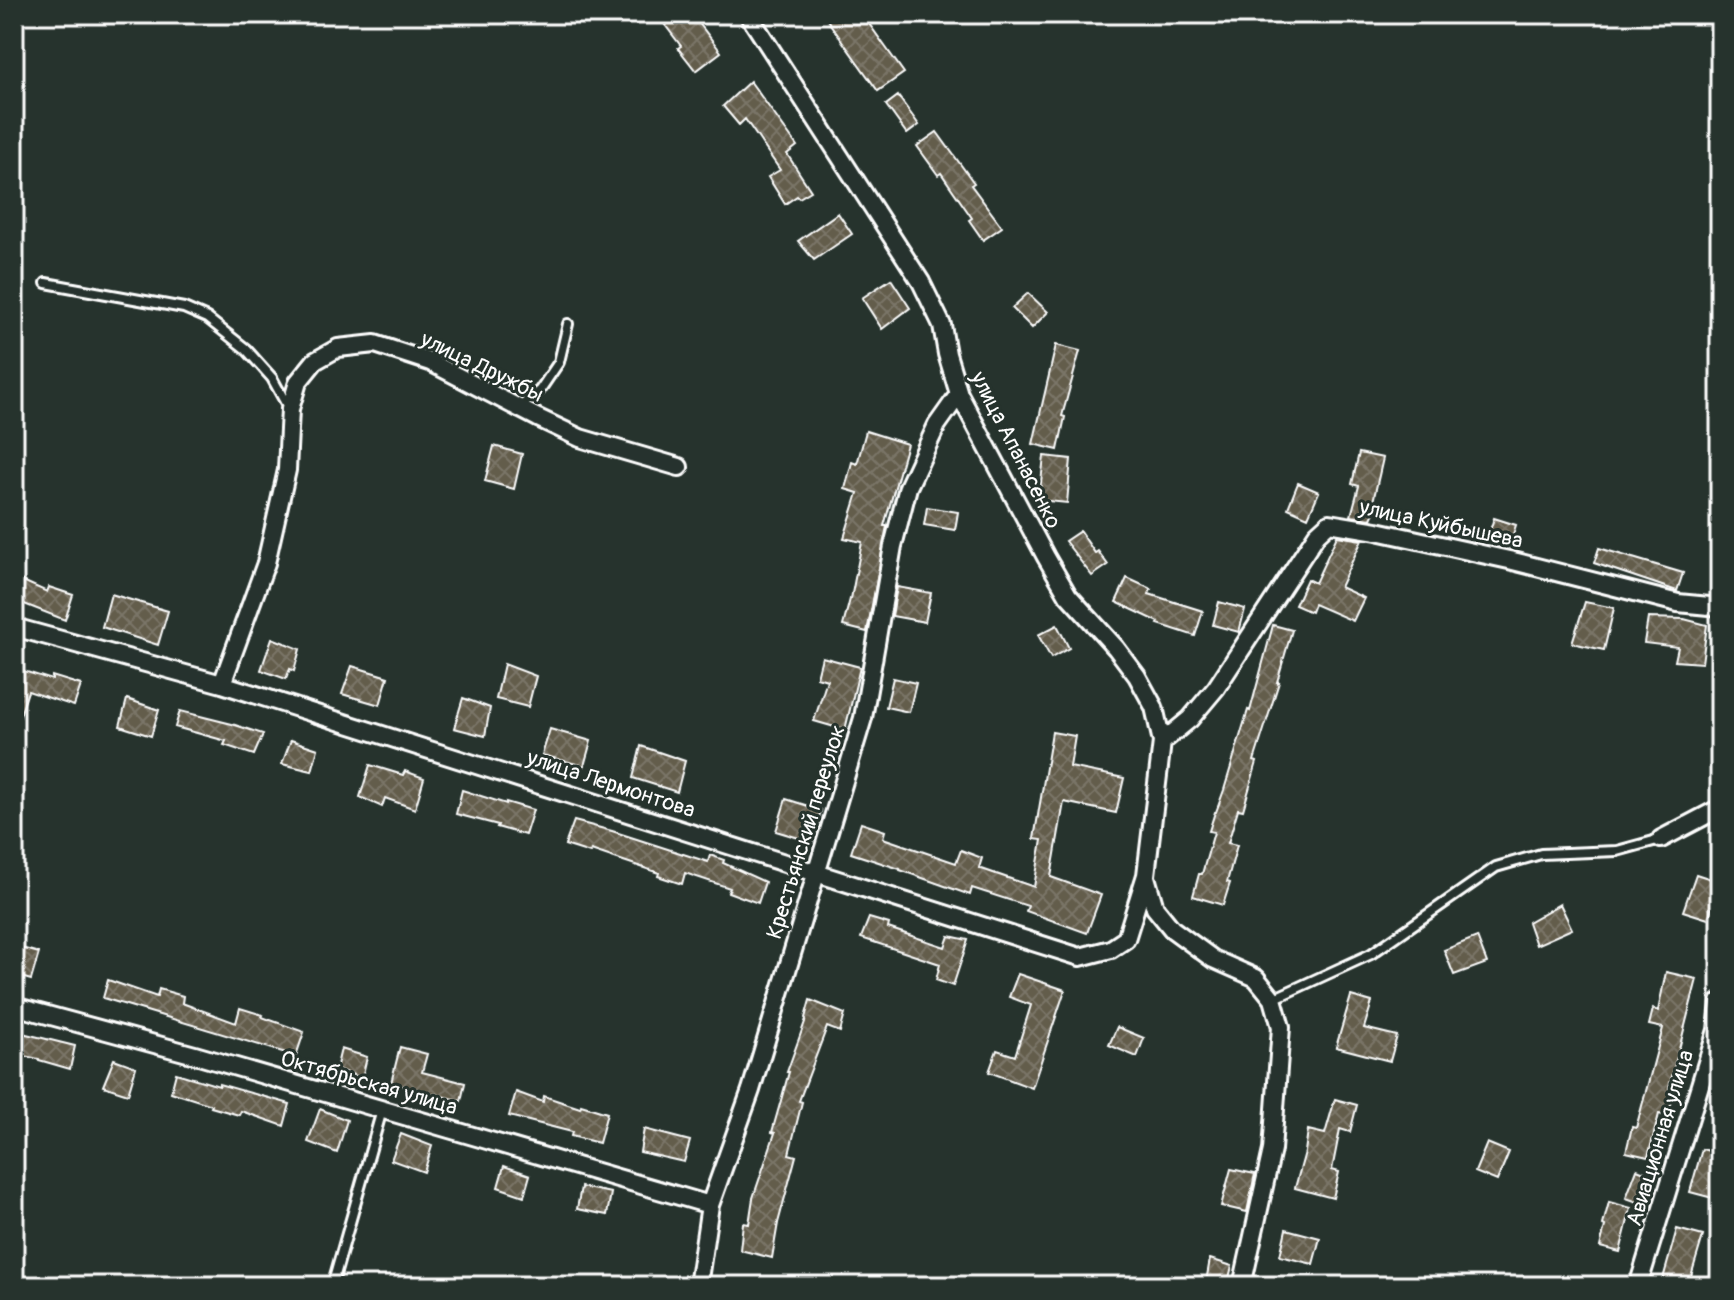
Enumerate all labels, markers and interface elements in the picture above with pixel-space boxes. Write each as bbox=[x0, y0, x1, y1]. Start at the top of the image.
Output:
street label: улица Дружбы bbox=[415, 325, 548, 409]
street label: улица Апанасенко bbox=[964, 366, 1068, 533]
street label: улица Куйбышева bbox=[1356, 493, 1525, 555]
street label: Крестьянский переулок bbox=[760, 722, 852, 942]
street label: улица Лермонтова bbox=[522, 743, 699, 824]
street label: Октябрьская улица bbox=[277, 1044, 461, 1122]
street label: Авиационная улица bbox=[1620, 1047, 1700, 1229]

